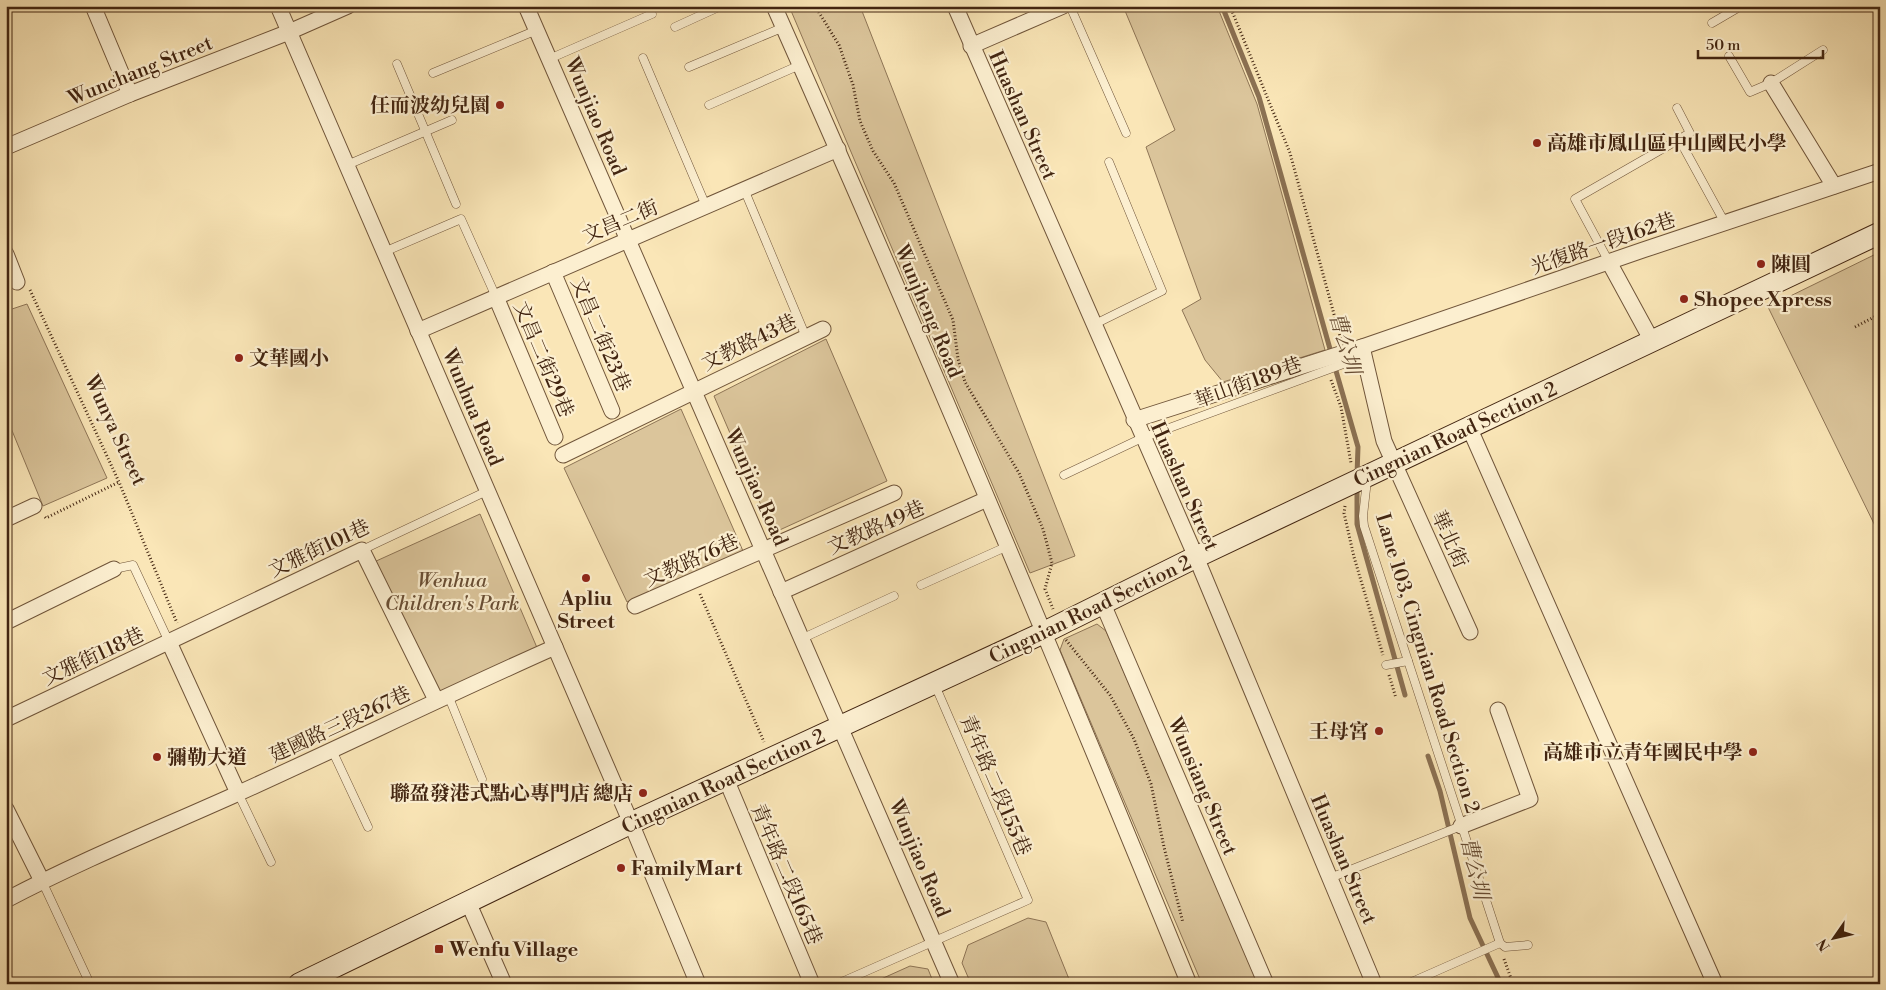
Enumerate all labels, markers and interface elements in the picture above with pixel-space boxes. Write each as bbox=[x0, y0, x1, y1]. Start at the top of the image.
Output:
scale bar bbox=[1698, 28, 1824, 60]
street label: Wunchang Street bbox=[64, 31, 216, 112]
text: 50 m bbox=[1706, 36, 1740, 55]
street label: Huashan Street bbox=[982, 47, 1061, 184]
street label: Wunjiao Road bbox=[558, 53, 631, 180]
place label: 任而波幼兒園 bbox=[370, 94, 490, 119]
marker: 任而波幼兒園 bbox=[494, 99, 506, 111]
place label: 高雄市鳳山區中山國民小學 bbox=[1547, 132, 1787, 157]
marker: 高雄市鳳山區中山國民小學 bbox=[1531, 137, 1543, 149]
street label: 文昌二街 bbox=[579, 195, 662, 250]
street label: 光復路一段162巷 bbox=[1528, 208, 1679, 281]
street label: Wunjheng Road bbox=[888, 240, 967, 383]
place label: 陳圓 bbox=[1771, 253, 1811, 278]
marker: 陳圓 bbox=[1755, 258, 1767, 270]
street label: 文昌二街23巷 bbox=[564, 273, 635, 396]
place label: Shopee Xpress bbox=[1694, 288, 1832, 313]
marker: Shopee Xpress bbox=[1678, 293, 1690, 305]
street label: 文昌二街29巷 bbox=[507, 298, 578, 421]
water label: 曹公圳 bbox=[1323, 309, 1366, 380]
street label: 文教路43巷 bbox=[698, 310, 801, 377]
street label: Wunhua Road bbox=[435, 344, 508, 470]
place label: 文華國小 bbox=[249, 347, 329, 372]
marker: 文華國小 bbox=[233, 352, 245, 364]
street label: 華山街189巷 bbox=[1191, 352, 1306, 414]
street label: Wunya Street bbox=[78, 371, 151, 490]
street label: Cingnian Road Section 2 bbox=[1350, 377, 1561, 494]
street label: Huashan Street bbox=[1144, 418, 1223, 555]
street label: Wunjiao Road bbox=[718, 424, 793, 551]
street label: 文教路49巷 bbox=[824, 496, 929, 561]
street label: 華北街 bbox=[1425, 507, 1472, 572]
street label: Lane 103, Cingnian Road Section 2 bbox=[1369, 510, 1484, 816]
street label: 文雅街101巷 bbox=[265, 515, 374, 584]
street label: 文教路76巷 bbox=[640, 529, 743, 593]
street label: Cingnian Road Section 2 bbox=[985, 550, 1196, 670]
park label: Wenhua Children's Park bbox=[385, 569, 519, 617]
marker: Apliu Street bbox=[580, 572, 592, 584]
place label: Apliu Street bbox=[557, 587, 616, 635]
street label: 文雅街118巷 bbox=[39, 623, 149, 692]
street label: 建國路三段267巷 bbox=[266, 682, 415, 769]
street label: 青年路二段155巷 bbox=[954, 711, 1036, 860]
street label: Wunsiang Street bbox=[1161, 713, 1242, 859]
place label: 王母宮 bbox=[1309, 720, 1369, 745]
street label: Cingnian Road Section 2 bbox=[618, 724, 829, 841]
marker: 王母宮 bbox=[1373, 725, 1385, 737]
place label: 高雄市立青年國民中學 bbox=[1543, 741, 1743, 766]
place label: 彌勒大道 bbox=[167, 746, 247, 771]
marker: 高雄市立青年國民中學 bbox=[1747, 746, 1759, 758]
marker: 彌勒大道 bbox=[151, 751, 163, 763]
place label: 聯盈發港式點心專門店 總店 bbox=[390, 782, 633, 807]
marker: 聯盈發港式點心專門店 總店 bbox=[637, 787, 649, 799]
street label: Huashan Street bbox=[1304, 791, 1381, 928]
street label: Wunjiao Road bbox=[882, 795, 955, 922]
street label: 青年路二段165巷 bbox=[745, 800, 827, 949]
water label: 曹公圳 bbox=[1454, 835, 1494, 905]
place label: FamilyMart bbox=[631, 857, 743, 882]
marker: FamilyMart bbox=[615, 862, 627, 874]
north arrow bbox=[1808, 912, 1858, 962]
text: N bbox=[1813, 935, 1835, 954]
place label: Wenfu Village bbox=[448, 938, 578, 963]
marker: Wenfu Village bbox=[433, 943, 445, 955]

